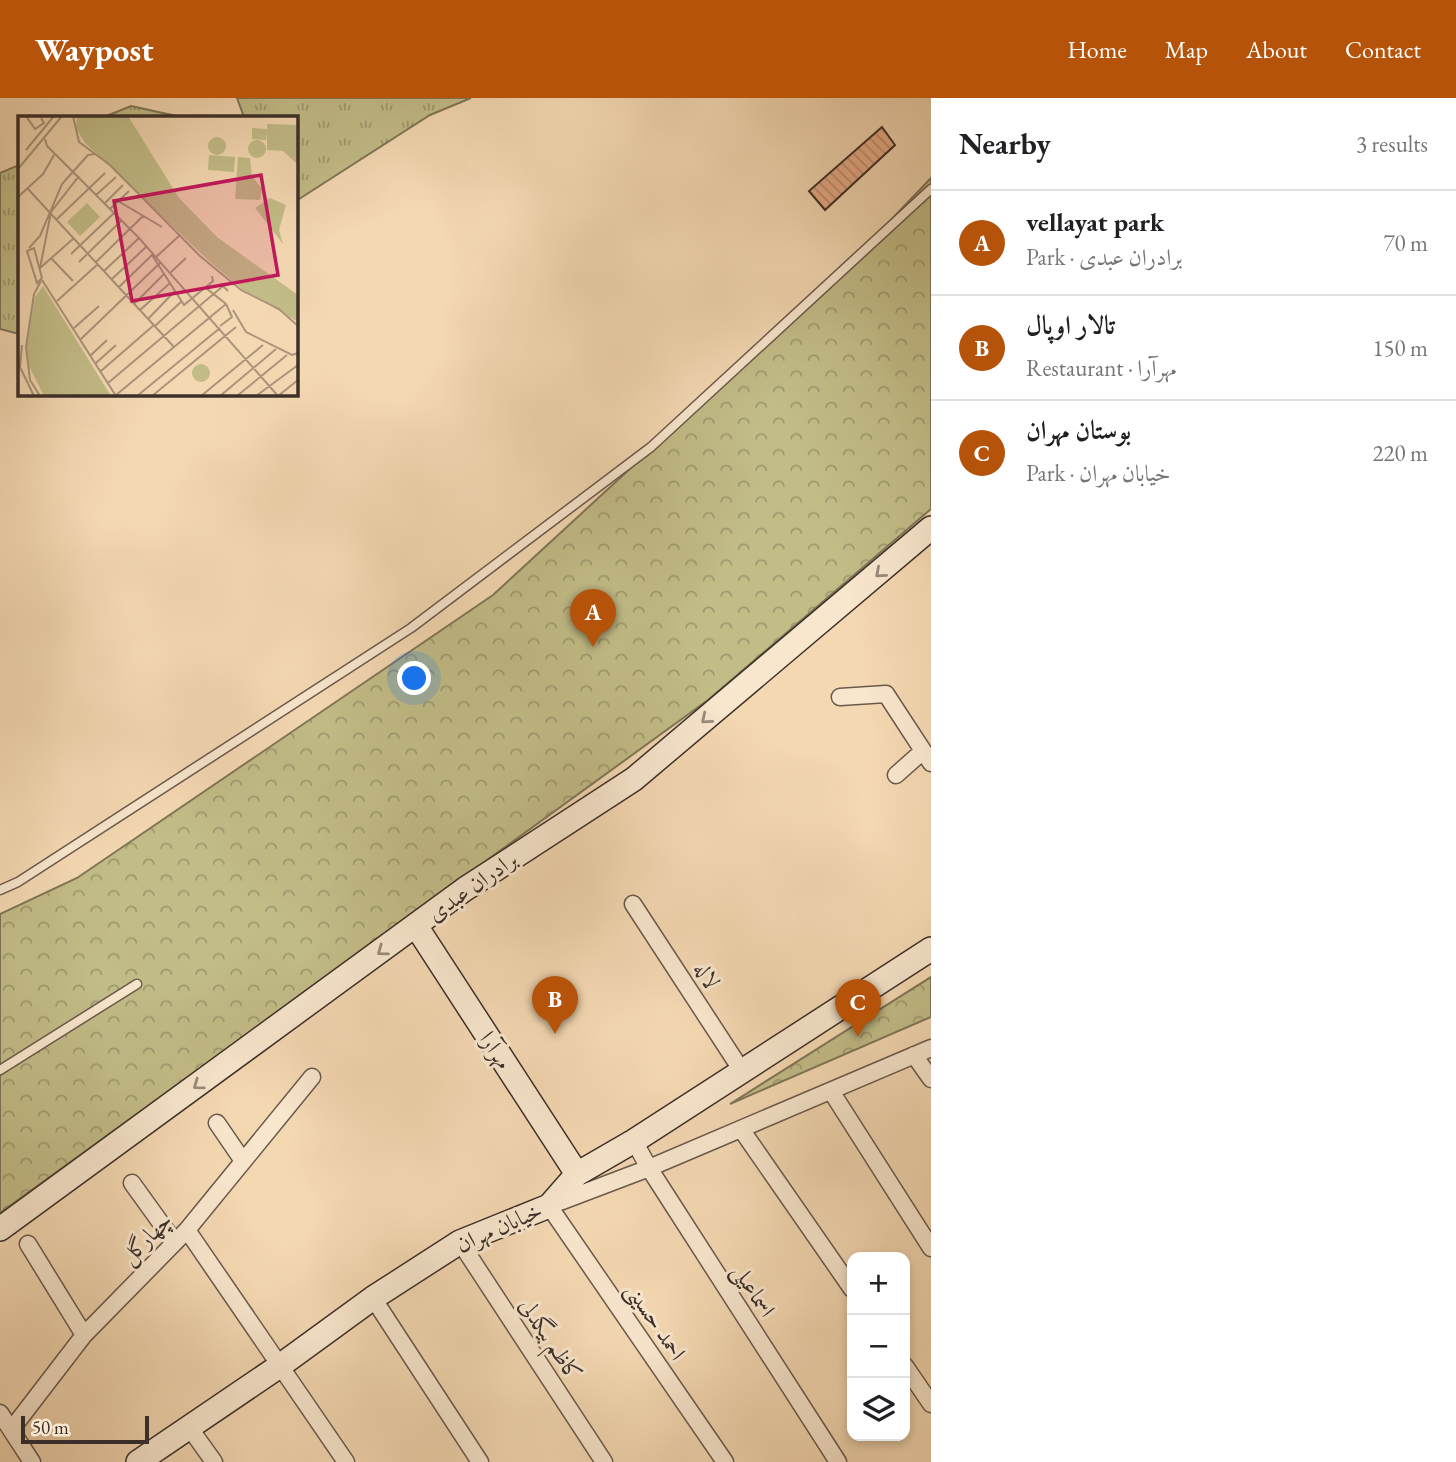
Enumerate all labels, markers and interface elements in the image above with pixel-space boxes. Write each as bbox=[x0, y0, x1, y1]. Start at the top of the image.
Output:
text: Waypost bbox=[35, 28, 154, 71]
text: Home bbox=[1067, 34, 1127, 65]
text: Map bbox=[1165, 34, 1208, 65]
text: About bbox=[1246, 34, 1307, 65]
text: Contact bbox=[1345, 34, 1421, 65]
inset map bbox=[18, 116, 298, 396]
text: Nearby bbox=[959, 124, 1051, 163]
text: 3 results bbox=[1356, 129, 1428, 159]
text: vellayat park bbox=[1026, 205, 1164, 239]
text: A bbox=[974, 228, 990, 258]
text: 70 m bbox=[1383, 228, 1428, 258]
text: Park · برادران عبدی bbox=[1026, 242, 1182, 272]
text: تالار اوپال bbox=[1026, 308, 1115, 342]
text: B bbox=[975, 333, 989, 363]
text: 150 m bbox=[1372, 333, 1428, 363]
text: Restaurant · مهرآرا bbox=[1026, 353, 1177, 383]
text: بوستان مهران bbox=[1026, 413, 1131, 447]
text: C bbox=[974, 438, 990, 468]
text: 220 m bbox=[1372, 438, 1428, 468]
text: Park · خیابان مهران bbox=[1026, 458, 1171, 488]
one-way arrow bbox=[875, 565, 888, 577]
pin: A bbox=[570, 589, 616, 647]
your location bbox=[397, 661, 431, 695]
one-way arrow bbox=[701, 711, 713, 724]
street label: برادران عبدی bbox=[421, 844, 523, 928]
one-way arrow bbox=[377, 943, 389, 955]
street label: لاله bbox=[687, 955, 727, 995]
pin: B bbox=[532, 976, 578, 1034]
pin: C bbox=[835, 979, 881, 1037]
street label: مهرآرا bbox=[473, 1025, 519, 1075]
one-way arrow bbox=[193, 1077, 206, 1090]
street label: خیابان مهران bbox=[451, 1195, 547, 1259]
street label: چهارگل bbox=[113, 1205, 179, 1271]
map controls bbox=[847, 1252, 910, 1441]
button: + bbox=[847, 1252, 910, 1315]
street label: اسماعیلی bbox=[723, 1257, 782, 1324]
street label: احمد حسینی bbox=[618, 1276, 693, 1366]
street label: کاظم بیگدلی bbox=[507, 1292, 589, 1390]
button: − bbox=[847, 1315, 910, 1378]
button: layers bbox=[847, 1378, 910, 1441]
scale bar bbox=[21, 1413, 149, 1445]
text: 50 m bbox=[32, 1415, 69, 1440]

